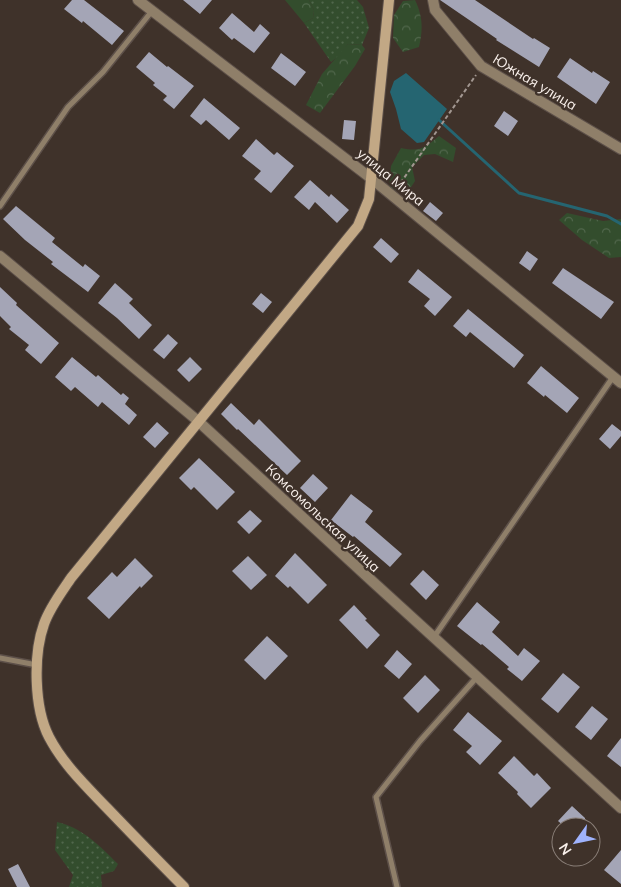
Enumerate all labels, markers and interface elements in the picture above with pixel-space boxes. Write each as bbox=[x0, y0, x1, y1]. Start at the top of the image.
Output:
street label: Южная улица bbox=[490, 50, 580, 114]
street label: улица Мира bbox=[354, 144, 428, 210]
street label: Комсомольская улица bbox=[262, 460, 384, 576]
north arrow bbox=[551, 817, 601, 867]
text: N bbox=[555, 840, 576, 858]

